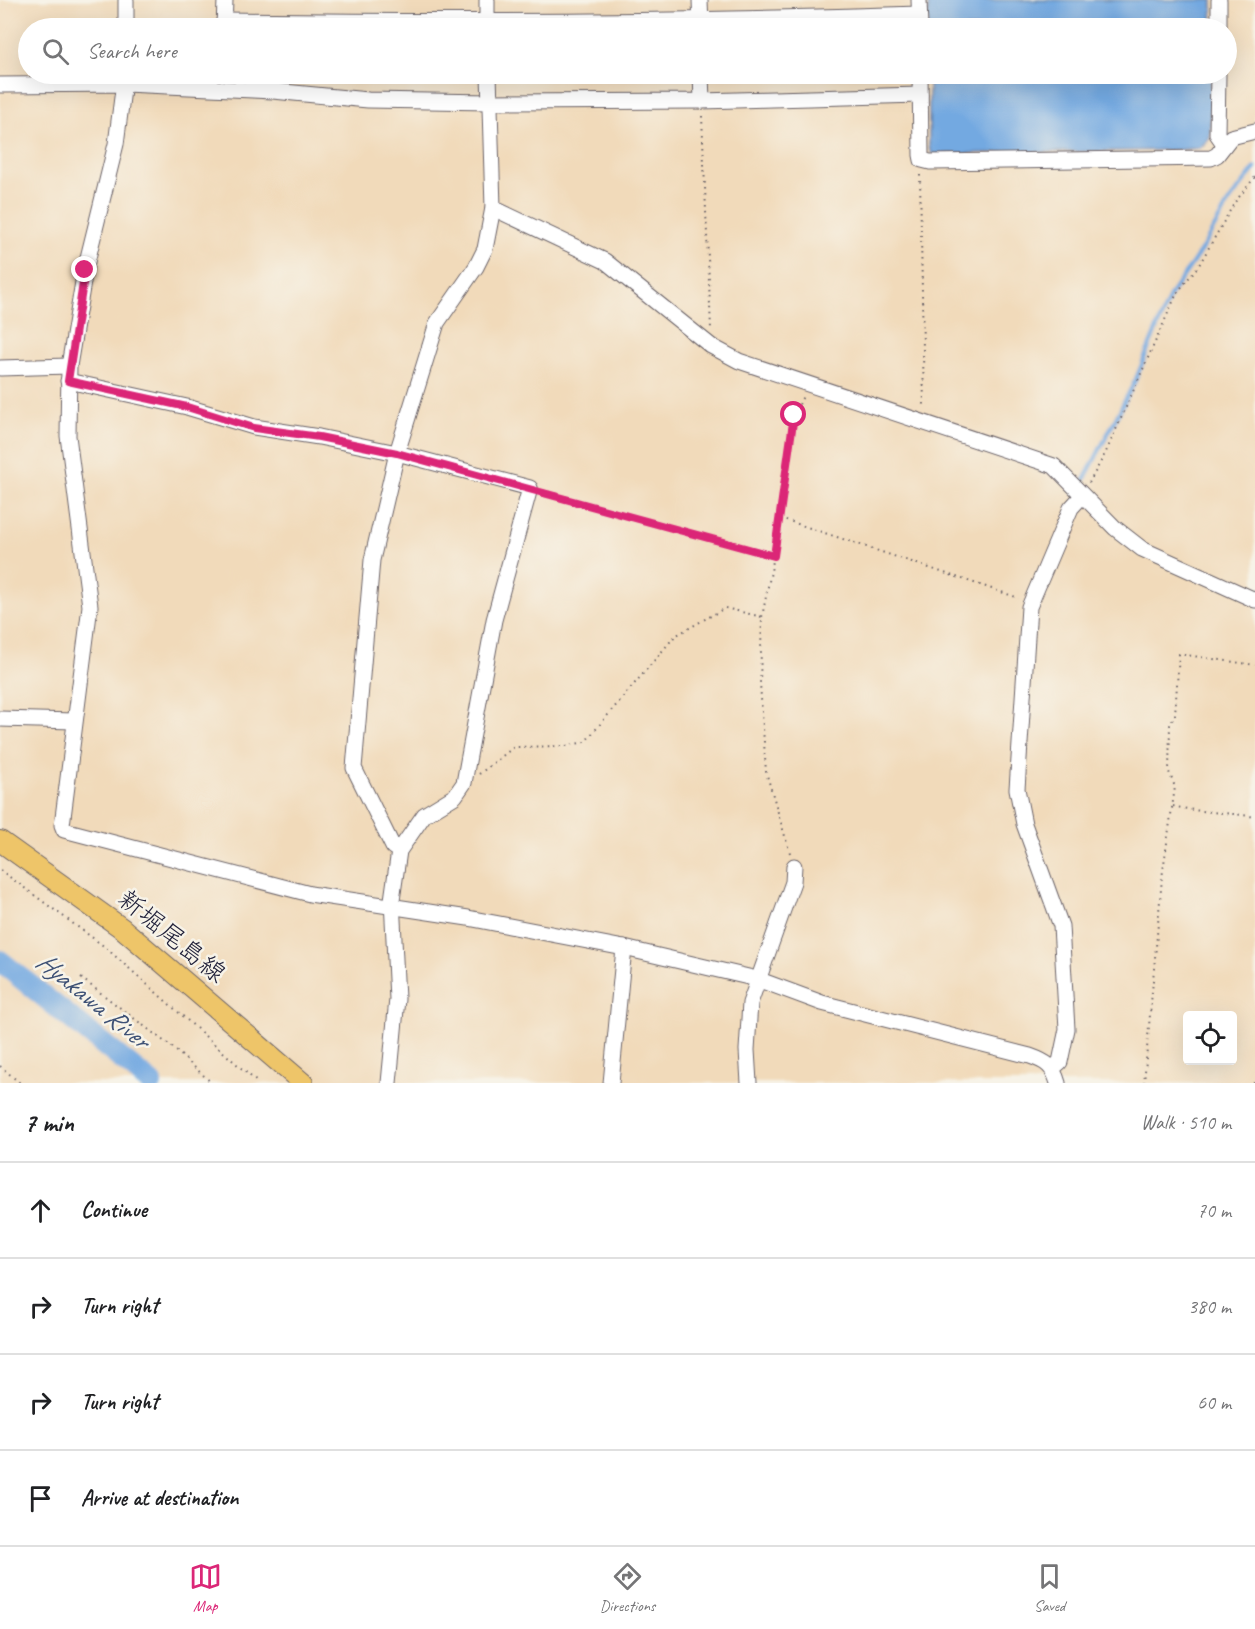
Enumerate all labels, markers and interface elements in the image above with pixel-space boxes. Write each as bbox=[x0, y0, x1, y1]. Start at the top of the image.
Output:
search box bbox=[18, 18, 1237, 84]
icon: search bbox=[39, 35, 72, 68]
text: Search here bbox=[87, 37, 177, 65]
route end bbox=[71, 256, 97, 282]
route start bbox=[780, 401, 806, 427]
street label: 新堀尾島線 bbox=[111, 882, 233, 990]
water label: Hyakawa River bbox=[30, 944, 160, 1059]
map controls bbox=[1183, 1011, 1237, 1065]
button: locate bbox=[1183, 1011, 1237, 1065]
text: 7 min bbox=[24, 1106, 74, 1139]
text: Walk · 510 m bbox=[1141, 1110, 1231, 1135]
icon: ahead bbox=[24, 1194, 57, 1227]
text: Continue bbox=[81, 1196, 147, 1224]
text: 70 m bbox=[1197, 1198, 1231, 1223]
icon: right bbox=[24, 1290, 57, 1323]
text: Turn right bbox=[81, 1292, 158, 1320]
text: 380 m bbox=[1188, 1294, 1231, 1319]
icon: right bbox=[24, 1386, 57, 1419]
text: Turn right bbox=[81, 1388, 158, 1416]
text: 60 m bbox=[1197, 1390, 1231, 1415]
icon: arrive bbox=[24, 1482, 57, 1515]
text: Arrive at destination bbox=[81, 1484, 238, 1512]
tab: Map bbox=[189, 1560, 222, 1616]
tab: Directions bbox=[600, 1560, 655, 1616]
tab: Saved bbox=[1033, 1560, 1066, 1616]

